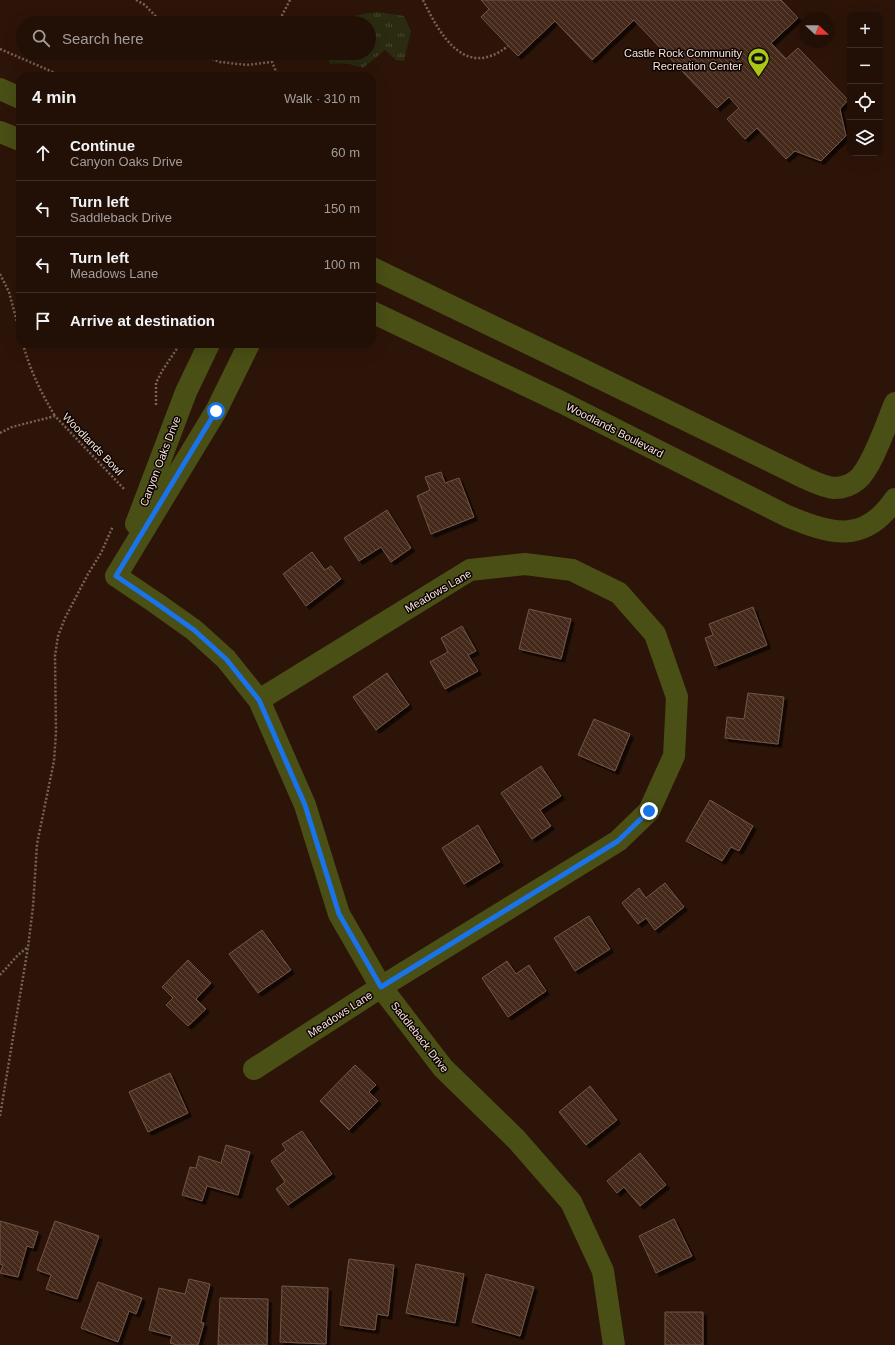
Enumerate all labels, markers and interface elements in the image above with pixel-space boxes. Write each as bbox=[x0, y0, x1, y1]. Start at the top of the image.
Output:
north arrow bbox=[799, 12, 835, 48]
map controls bbox=[847, 12, 883, 156]
button: + bbox=[847, 12, 883, 48]
search box bbox=[16, 16, 376, 60]
icon: search bbox=[30, 27, 52, 49]
text: Search here bbox=[62, 30, 144, 47]
sports icon: Castle Rock Community Recreation Center bbox=[745, 46, 771, 79]
place label: Castle Rock Community Recreation Center bbox=[624, 47, 742, 72]
button: − bbox=[847, 48, 883, 84]
button: locate bbox=[847, 84, 883, 120]
text: 4 min bbox=[32, 88, 76, 107]
text: Walk · 310 m bbox=[284, 91, 360, 106]
button: layers bbox=[847, 120, 883, 156]
text: Continue bbox=[70, 137, 135, 154]
icon: ahead bbox=[32, 142, 54, 164]
text: 60 m bbox=[331, 145, 360, 160]
text: Canyon Oaks Drive bbox=[70, 154, 183, 169]
text: Turn left bbox=[70, 193, 129, 210]
icon: left bbox=[32, 198, 54, 220]
text: 150 m bbox=[324, 201, 360, 216]
text: Saddleback Drive bbox=[70, 210, 172, 225]
text: Turn left bbox=[70, 249, 129, 266]
icon: left bbox=[32, 254, 54, 276]
text: 100 m bbox=[324, 257, 360, 272]
text: Meadows Lane bbox=[70, 266, 158, 281]
icon: arrive bbox=[32, 310, 54, 332]
text: Arrive at destination bbox=[70, 312, 215, 329]
street label: Woodlands Boulevard bbox=[564, 400, 666, 460]
route start bbox=[207, 402, 225, 420]
street label: Woodlands Bowl bbox=[60, 410, 126, 478]
street label: Canyon Oaks Drive bbox=[137, 414, 183, 508]
street label: Meadows Lane bbox=[403, 567, 473, 615]
route end bbox=[640, 802, 658, 820]
street label: Meadows Lane bbox=[305, 989, 375, 1039]
street label: Saddleback Drive bbox=[389, 999, 451, 1075]

